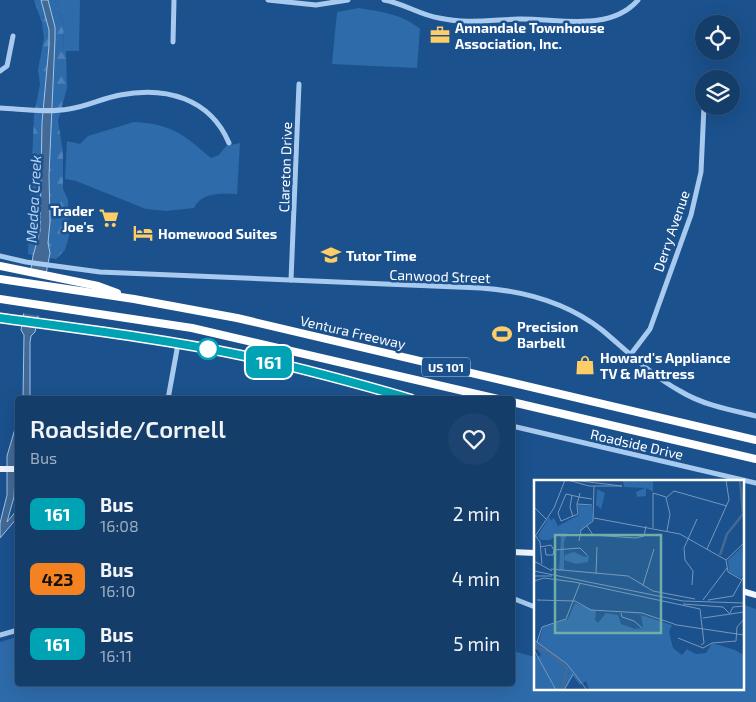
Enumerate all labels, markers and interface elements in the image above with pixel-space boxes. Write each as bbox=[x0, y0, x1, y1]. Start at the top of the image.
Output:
map controls bbox=[695, 15, 740, 115]
button: locate bbox=[695, 15, 740, 60]
place label: Annandale Townhouse Association, Inc. bbox=[455, 19, 605, 52]
office icon: Annandale Townhouse Association, Inc. bbox=[429, 24, 451, 46]
button: layers bbox=[695, 70, 740, 115]
street label: Clareton Drive bbox=[275, 121, 295, 213]
water label: Medea Creek bbox=[22, 154, 44, 243]
street label: Derry Avenue bbox=[649, 188, 693, 274]
place label: Trader Joe's bbox=[50, 202, 94, 235]
supermarket icon: Trader Joe's bbox=[98, 207, 120, 229]
hotel icon: Homewood Suites bbox=[132, 222, 154, 244]
place label: Homewood Suites bbox=[158, 225, 277, 242]
school or university icon: Tutor Time bbox=[320, 244, 342, 266]
place label: Tutor Time bbox=[346, 247, 417, 264]
street label: Canwood Street bbox=[389, 266, 491, 286]
street label: Ventura Freeway bbox=[299, 312, 408, 353]
place label: Precision Barbell bbox=[517, 318, 578, 351]
sports icon: Precision Barbell bbox=[491, 323, 513, 345]
unlabelled marker bbox=[197, 338, 219, 360]
line badge: 161 bbox=[240, 346, 298, 378]
place label: Howard's Appliance TV & Mattress bbox=[600, 349, 731, 382]
text: 161 bbox=[256, 351, 282, 373]
shop icon: Howard's Appliance TV & Mattress bbox=[574, 354, 596, 376]
road number: US 101 bbox=[422, 358, 470, 377]
button: heart bbox=[448, 413, 500, 465]
text: Roadside/Cornell bbox=[30, 414, 226, 443]
street label: Roadside Drive bbox=[589, 425, 685, 463]
text: Bus bbox=[30, 448, 57, 467]
inset map bbox=[534, 480, 744, 690]
text: Bus bbox=[100, 493, 134, 516]
text: 2 min bbox=[453, 502, 500, 525]
text: 161 bbox=[44, 503, 71, 525]
text: 16:08 bbox=[100, 516, 139, 535]
text: Bus bbox=[100, 558, 134, 581]
text: 4 min bbox=[452, 567, 500, 590]
text: 423 bbox=[41, 568, 74, 590]
text: 16:10 bbox=[100, 581, 135, 600]
text: Bus bbox=[100, 623, 134, 646]
text: 5 min bbox=[453, 632, 500, 655]
text: 161 bbox=[44, 633, 71, 655]
text: 16:11 bbox=[100, 646, 132, 665]

